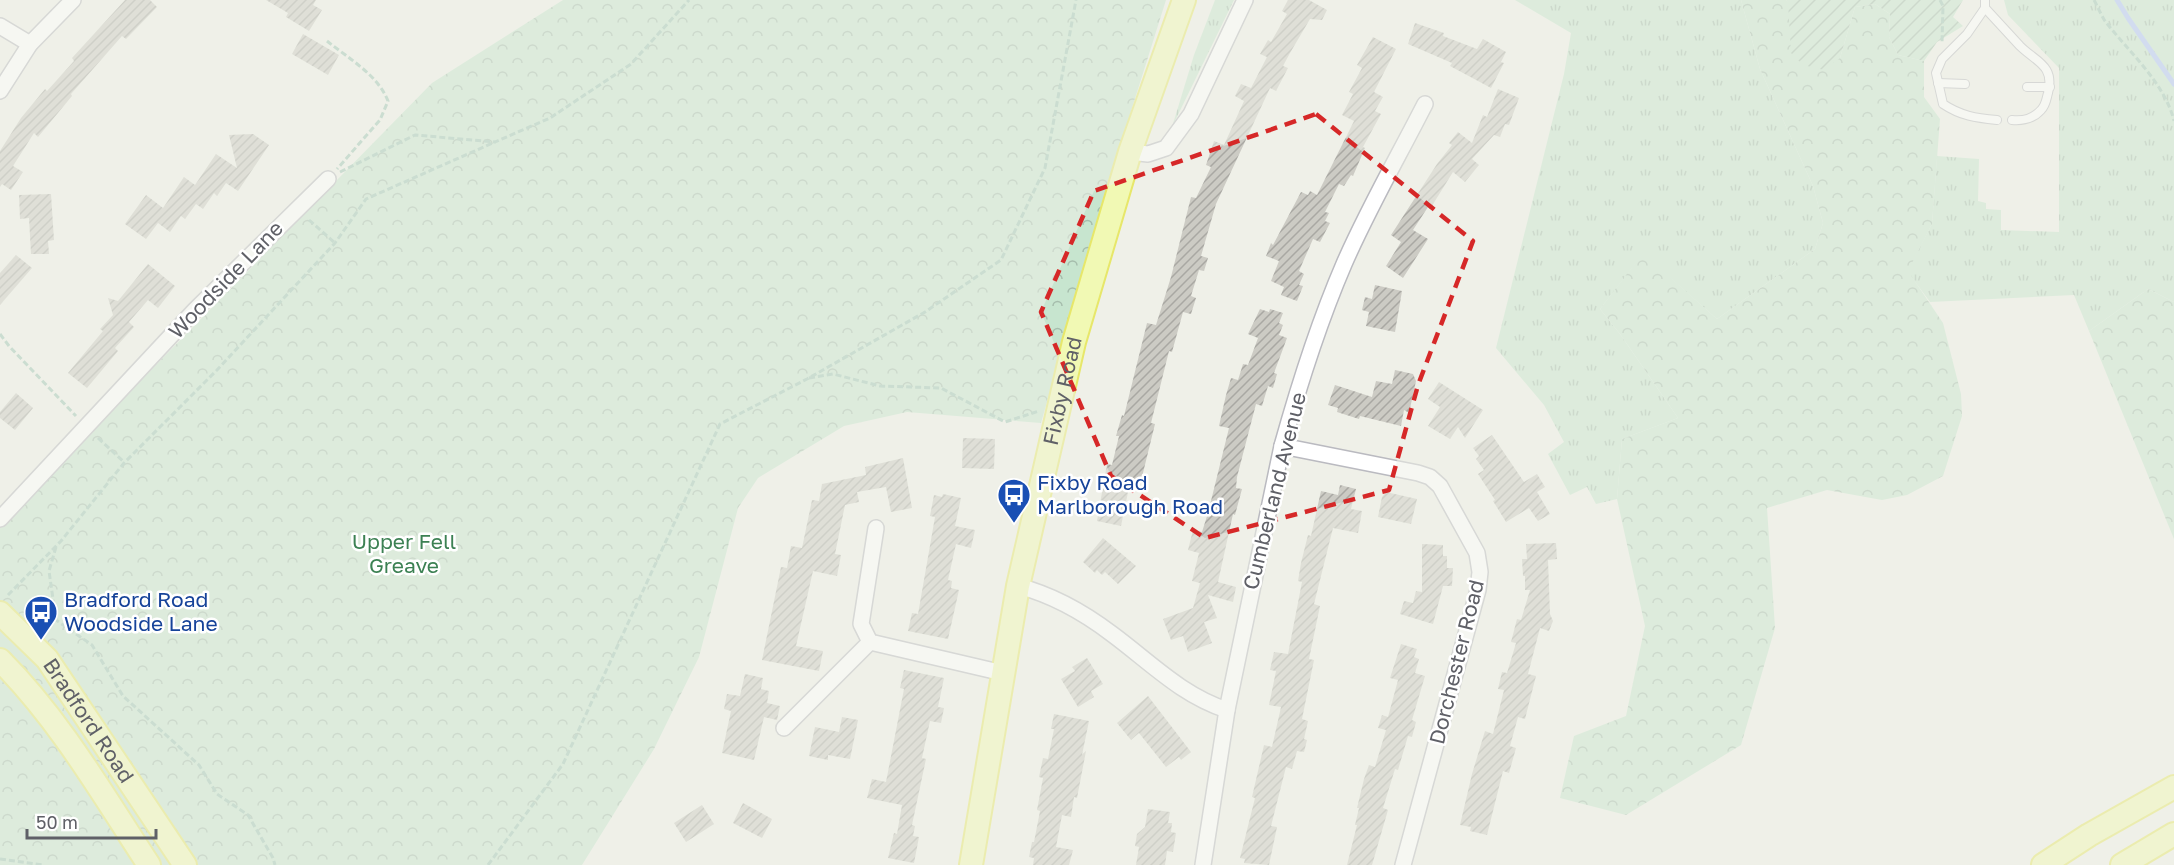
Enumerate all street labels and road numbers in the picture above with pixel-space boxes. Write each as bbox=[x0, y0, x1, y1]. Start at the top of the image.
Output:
street label: Woodside Lane bbox=[163, 215, 288, 344]
street label: Fixby Road bbox=[1037, 334, 1087, 448]
street label: Cumberland Avenue bbox=[1237, 389, 1311, 592]
street label: Dorchester Road bbox=[1423, 577, 1489, 747]
street label: Bradford Road bbox=[38, 653, 140, 787]

